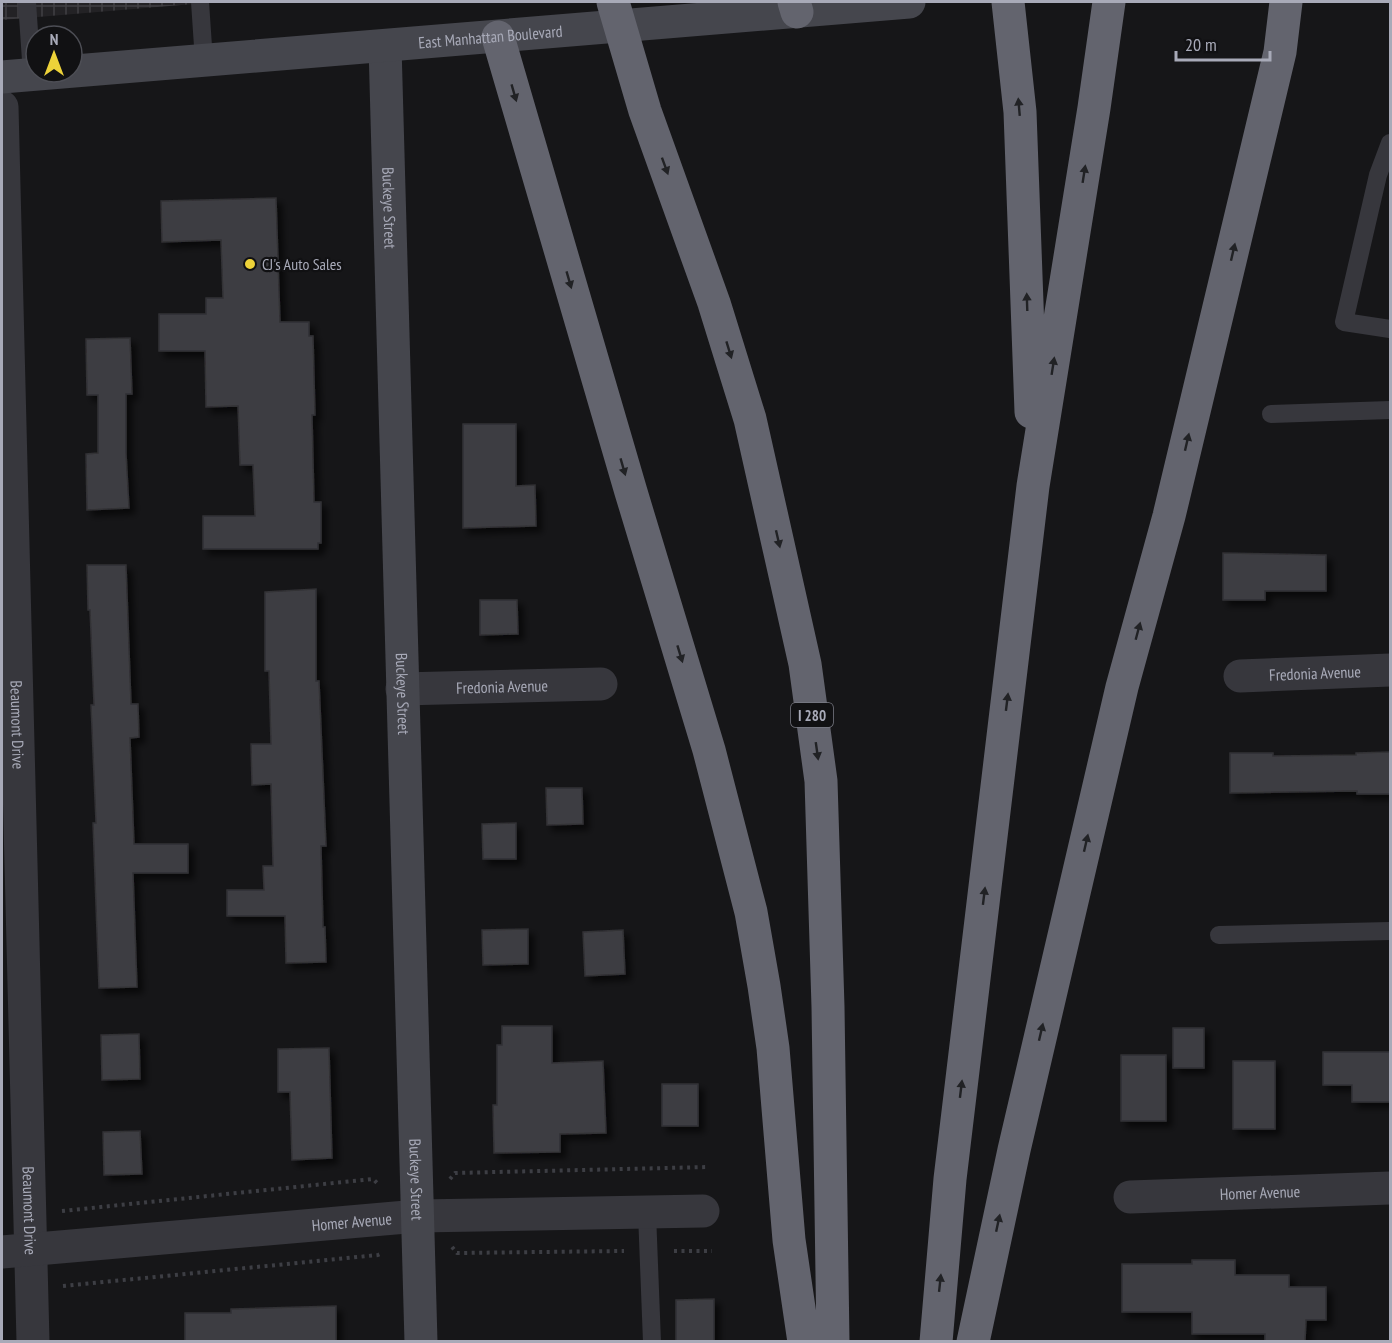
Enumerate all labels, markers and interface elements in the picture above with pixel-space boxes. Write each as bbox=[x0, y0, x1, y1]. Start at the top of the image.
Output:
street label: East Manhattan Boulevard bbox=[417, 21, 563, 53]
north arrow bbox=[24, 24, 84, 84]
scale bar bbox=[1176, 24, 1270, 62]
text: N bbox=[50, 29, 58, 49]
text: 20 m bbox=[1185, 33, 1217, 56]
one-way arrow bbox=[510, 84, 519, 102]
one-way arrow bbox=[1014, 97, 1024, 116]
one-way arrow bbox=[661, 157, 671, 175]
one-way arrow bbox=[1080, 164, 1089, 183]
street label: Buckeye Street bbox=[378, 167, 401, 250]
one-way arrow bbox=[1228, 243, 1238, 262]
place label: CJ's Auto Sales bbox=[262, 254, 342, 274]
marker: CJ's Auto Sales bbox=[243, 257, 257, 271]
one-way arrow bbox=[565, 271, 574, 289]
one-way arrow bbox=[1022, 292, 1031, 311]
one-way arrow bbox=[725, 341, 734, 359]
one-way arrow bbox=[1048, 356, 1057, 375]
one-way arrow bbox=[1183, 433, 1193, 451]
one-way arrow bbox=[619, 458, 629, 476]
one-way arrow bbox=[774, 530, 783, 549]
one-way arrow bbox=[1134, 622, 1143, 640]
one-way arrow bbox=[676, 645, 685, 663]
street label: Buckeye Street bbox=[392, 653, 414, 736]
street label: Fredonia Avenue bbox=[1269, 661, 1361, 685]
street label: Fredonia Avenue bbox=[456, 675, 548, 698]
street label: Beaumont Drive bbox=[6, 680, 29, 769]
one-way arrow bbox=[1003, 693, 1012, 712]
road number: I 280 bbox=[791, 703, 833, 727]
one-way arrow bbox=[812, 742, 821, 761]
one-way arrow bbox=[1081, 833, 1091, 852]
one-way arrow bbox=[980, 886, 989, 905]
one-way arrow bbox=[1037, 1023, 1046, 1042]
one-way arrow bbox=[956, 1080, 966, 1099]
street label: Buckeye Street bbox=[405, 1138, 428, 1221]
street label: Beaumont Drive bbox=[19, 1166, 41, 1255]
street label: Homer Avenue bbox=[1219, 1181, 1300, 1204]
street label: Homer Avenue bbox=[311, 1208, 393, 1235]
one-way arrow bbox=[994, 1213, 1004, 1232]
one-way arrow bbox=[935, 1274, 945, 1293]

